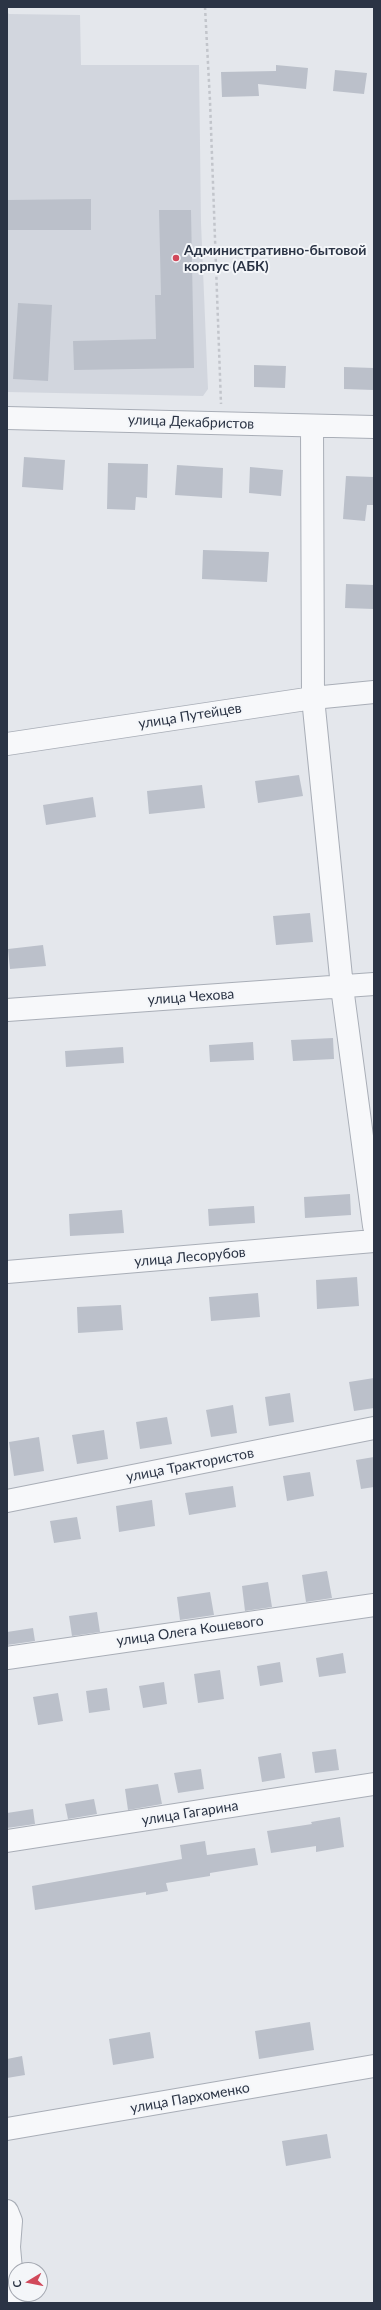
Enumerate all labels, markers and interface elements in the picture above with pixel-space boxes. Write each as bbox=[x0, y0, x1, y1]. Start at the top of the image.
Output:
place label: Административно-бытовой корпус (АБК) bbox=[184, 242, 366, 274]
marker: Административно-бытовой корпус (АБК) bbox=[171, 253, 181, 263]
street label: улица Декабристов bbox=[128, 411, 254, 433]
street label: улица Путейцев bbox=[137, 700, 243, 732]
street label: улица Чехова bbox=[147, 986, 235, 1008]
street label: улица Лесорубов bbox=[134, 1244, 246, 1270]
street label: улица Трактористов bbox=[125, 1444, 255, 1486]
street label: улица Олега Кошевого bbox=[115, 1612, 265, 1650]
street label: улица Гагарина bbox=[140, 1797, 240, 1829]
street label: улица Пархоменко bbox=[129, 2079, 251, 2117]
north arrow bbox=[8, 2262, 48, 2302]
text: С bbox=[10, 2279, 24, 2289]

